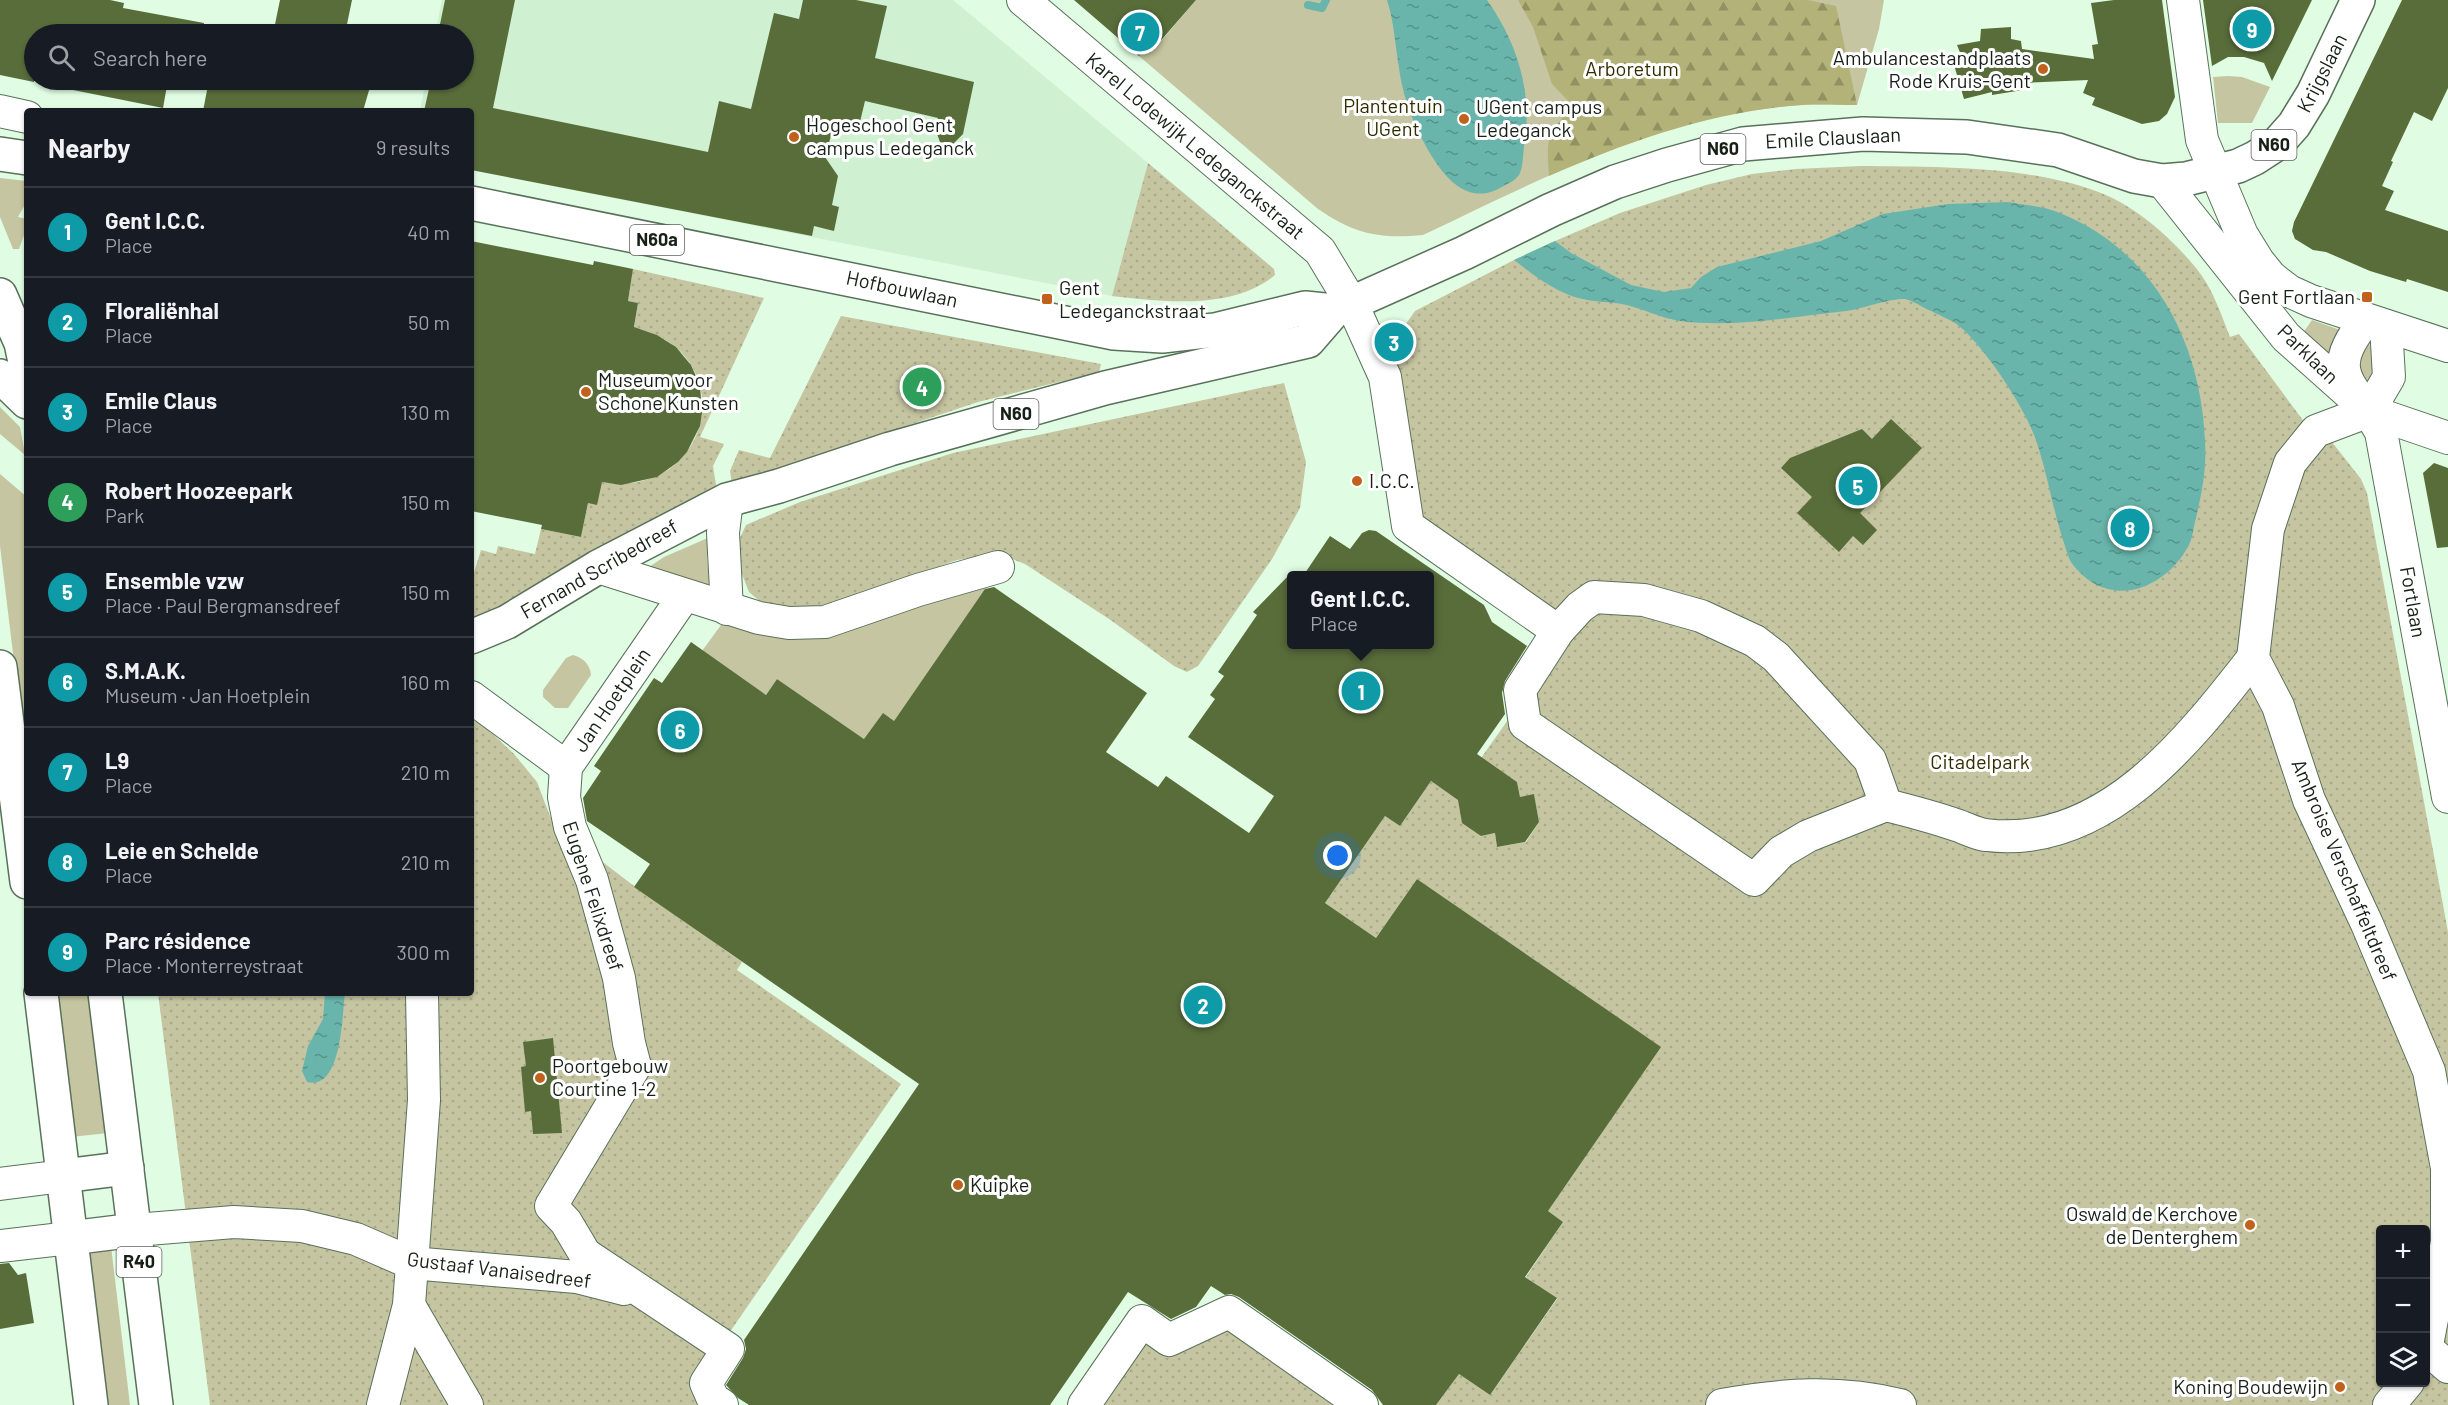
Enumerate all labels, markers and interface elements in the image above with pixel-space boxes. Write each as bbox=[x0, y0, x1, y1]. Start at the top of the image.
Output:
pin: 9 bbox=[2232, 6, 2272, 51]
pin: 7 bbox=[1120, 9, 1160, 54]
search box bbox=[24, 24, 474, 90]
street label: Krijgslaan bbox=[2291, 29, 2351, 116]
icon: search bbox=[45, 41, 78, 74]
text: Search here bbox=[93, 44, 207, 70]
place label: Ambulancestandplaats Rode Kruis-Gent bbox=[1833, 45, 2031, 92]
street label: Karel Lodewijk Ledeganckstraat bbox=[1081, 47, 1310, 244]
park label: Arboretum bbox=[1585, 56, 1679, 80]
marker: Ambulancestandplaats Rode Kruis-Gent bbox=[2036, 62, 2050, 76]
park label: Plantentuin UGent bbox=[1343, 93, 1443, 140]
place label: UGent campus Ledeganck bbox=[1476, 94, 1602, 141]
place label: Hogeschool Gent campus Ledeganck bbox=[806, 112, 974, 159]
marker: UGent campus Ledeganck bbox=[1457, 112, 1471, 126]
street label: Emile Clauslaan bbox=[1764, 121, 1902, 153]
marker: Hogeschool Gent campus Ledeganck bbox=[787, 130, 801, 144]
road number: N60 bbox=[2252, 130, 2296, 160]
text: Nearby bbox=[48, 132, 130, 163]
road number: N60 bbox=[1700, 134, 1746, 164]
text: 9 results bbox=[376, 135, 450, 159]
text: Gent I.C.C. bbox=[105, 207, 205, 233]
text: 1 bbox=[64, 220, 71, 244]
text: 40 m bbox=[407, 220, 450, 244]
road number: N60a bbox=[630, 225, 684, 255]
text: Place bbox=[105, 233, 153, 257]
street label: Hofbouwlaan bbox=[844, 264, 960, 312]
place label: Gent Ledeganckstraat bbox=[1059, 275, 1206, 322]
place label: Gent Fortlaan bbox=[2238, 284, 2355, 308]
marker: Gent Fortlaan bbox=[2360, 290, 2374, 304]
marker: Gent Ledeganckstraat bbox=[1040, 292, 1054, 306]
text: Floraliënhal bbox=[105, 297, 219, 323]
text: 2 bbox=[62, 310, 73, 334]
text: 50 m bbox=[408, 310, 450, 334]
street label: Parklaan bbox=[2273, 319, 2344, 388]
pin: 3 bbox=[1374, 320, 1414, 364]
text: Place bbox=[105, 323, 153, 347]
pin: 4 bbox=[902, 364, 942, 410]
place label: Museum voor Schone Kunsten bbox=[598, 367, 739, 414]
marker: Museum voor Schone Kunsten bbox=[579, 385, 593, 399]
text: Emile Claus bbox=[105, 387, 217, 413]
road number: N60 bbox=[994, 399, 1038, 429]
text: 3 bbox=[62, 400, 73, 424]
text: 130 m bbox=[401, 400, 450, 424]
text: Place bbox=[105, 413, 153, 437]
pin: 5 bbox=[1838, 464, 1878, 508]
place label: I.C.C. bbox=[1369, 468, 1415, 492]
marker: I.C.C. bbox=[1350, 474, 1364, 488]
text: Robert Hoozeepark bbox=[105, 477, 293, 503]
text: 4 bbox=[61, 490, 74, 514]
text: 150 m bbox=[401, 490, 450, 514]
text: Park bbox=[105, 503, 144, 527]
pin: 8 bbox=[2110, 506, 2150, 550]
street label: Fernand Scribedreef bbox=[516, 513, 681, 623]
street label: Fortlaan bbox=[2396, 564, 2432, 639]
text: Ensemble vzw bbox=[105, 567, 244, 593]
popup bbox=[1287, 571, 1434, 649]
text: 5 bbox=[62, 580, 73, 604]
text: 150 m bbox=[401, 580, 450, 604]
text: Gent I.C.C. bbox=[1310, 585, 1411, 611]
text: Place · Paul Bergmansdreef bbox=[105, 593, 341, 617]
text: Place bbox=[1310, 611, 1358, 635]
street label: Jan Hoetplein bbox=[568, 643, 655, 756]
text: S.M.A.K. bbox=[105, 657, 186, 683]
pin: 1 bbox=[1342, 668, 1380, 714]
text: 6 bbox=[62, 670, 73, 694]
text: 160 m bbox=[401, 670, 450, 694]
text: Museum · Jan Hoetplein bbox=[105, 683, 310, 707]
pin: 6 bbox=[660, 708, 700, 752]
text: L9 bbox=[105, 747, 129, 773]
park label: Citadelpark bbox=[1930, 749, 2030, 773]
street label: Ambroise Verschaffeltdreef bbox=[2287, 755, 2403, 984]
text: 7 bbox=[63, 760, 72, 784]
text: 210 m bbox=[401, 760, 450, 784]
text: Place bbox=[105, 773, 153, 797]
street label: Eugène Felixdreef bbox=[558, 818, 629, 974]
text: Leie en Schelde bbox=[105, 837, 259, 863]
your location bbox=[1323, 841, 1352, 870]
text: 8 bbox=[62, 850, 73, 874]
text: 210 m bbox=[401, 850, 450, 874]
text: Place bbox=[105, 863, 153, 887]
text: Parc résidence bbox=[105, 927, 251, 953]
text: 9 bbox=[62, 940, 73, 964]
text: 300 m bbox=[397, 940, 450, 964]
text: Place · Monterreystraat bbox=[105, 953, 304, 977]
pin: 2 bbox=[1184, 982, 1222, 1028]
place label: Poortgebouw Courtine 1-2 bbox=[552, 1053, 668, 1100]
marker: Poortgebouw Courtine 1-2 bbox=[533, 1071, 547, 1085]
place label: Kuipke bbox=[970, 1172, 1029, 1196]
marker: Kuipke bbox=[951, 1178, 965, 1192]
place label: Oswald de Kerchove de Denterghem bbox=[2066, 1201, 2238, 1248]
marker: Oswald de Kerchove de Denterghem bbox=[2243, 1218, 2257, 1232]
map controls bbox=[2376, 1225, 2430, 1387]
button: + bbox=[2376, 1225, 2430, 1279]
street label: Gustaaf Vanaisedreef bbox=[406, 1246, 592, 1292]
road number: R40 bbox=[116, 1247, 162, 1277]
button: − bbox=[2376, 1279, 2430, 1333]
button: layers bbox=[2376, 1333, 2430, 1387]
place label: Koning Boudewijn bbox=[2173, 1374, 2328, 1398]
marker: Koning Boudewijn bbox=[2333, 1380, 2347, 1394]

